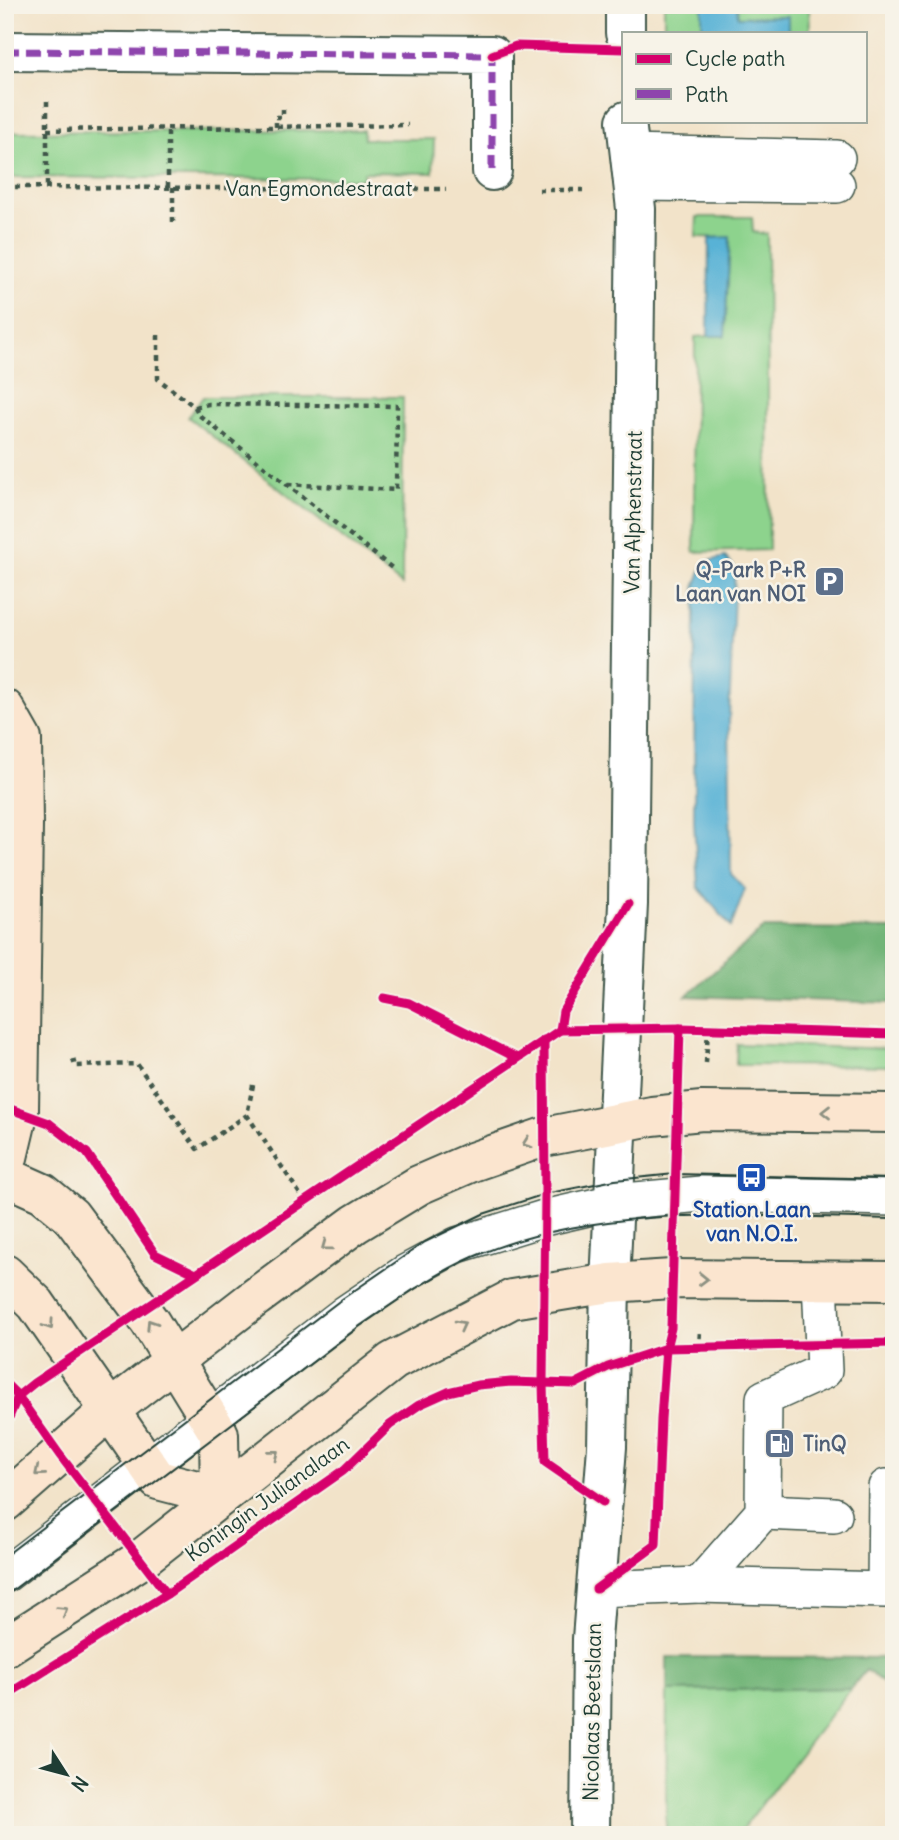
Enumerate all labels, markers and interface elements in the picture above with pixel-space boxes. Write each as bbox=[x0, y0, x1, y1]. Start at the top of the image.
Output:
legend bbox=[622, 32, 867, 122]
text: Cycle path bbox=[685, 45, 785, 72]
text: Path bbox=[685, 81, 728, 108]
street label: Van Egmondestraat bbox=[225, 175, 413, 202]
street label: Van Alphenstraat bbox=[618, 430, 648, 594]
place label: Q-Park P+R Laan van NOI bbox=[675, 556, 807, 607]
parking icon: Q-Park P+R Laan van NOI bbox=[812, 564, 846, 598]
one-way arrow bbox=[820, 1104, 830, 1120]
one-way arrow bbox=[522, 1134, 534, 1148]
bus stop icon: Station Laan van N.O.I. bbox=[735, 1160, 769, 1194]
place label: Station Laan van N.O.I. bbox=[693, 1196, 811, 1247]
one-way arrow bbox=[321, 1237, 334, 1250]
one-way arrow bbox=[698, 1272, 709, 1287]
one-way arrow bbox=[41, 1318, 54, 1331]
one-way arrow bbox=[146, 1319, 159, 1332]
one-way arrow bbox=[454, 1320, 466, 1334]
fuel station icon: TinQ bbox=[763, 1426, 797, 1460]
street label: Koningin Julianalaan bbox=[180, 1430, 354, 1568]
place label: TinQ bbox=[803, 1430, 847, 1457]
one-way arrow bbox=[266, 1449, 279, 1462]
one-way arrow bbox=[34, 1463, 46, 1476]
one-way arrow bbox=[55, 1606, 68, 1619]
street label: Nicolaas Beetslaan bbox=[577, 1623, 607, 1801]
north arrow bbox=[32, 1738, 102, 1808]
text: N bbox=[66, 1772, 93, 1796]

